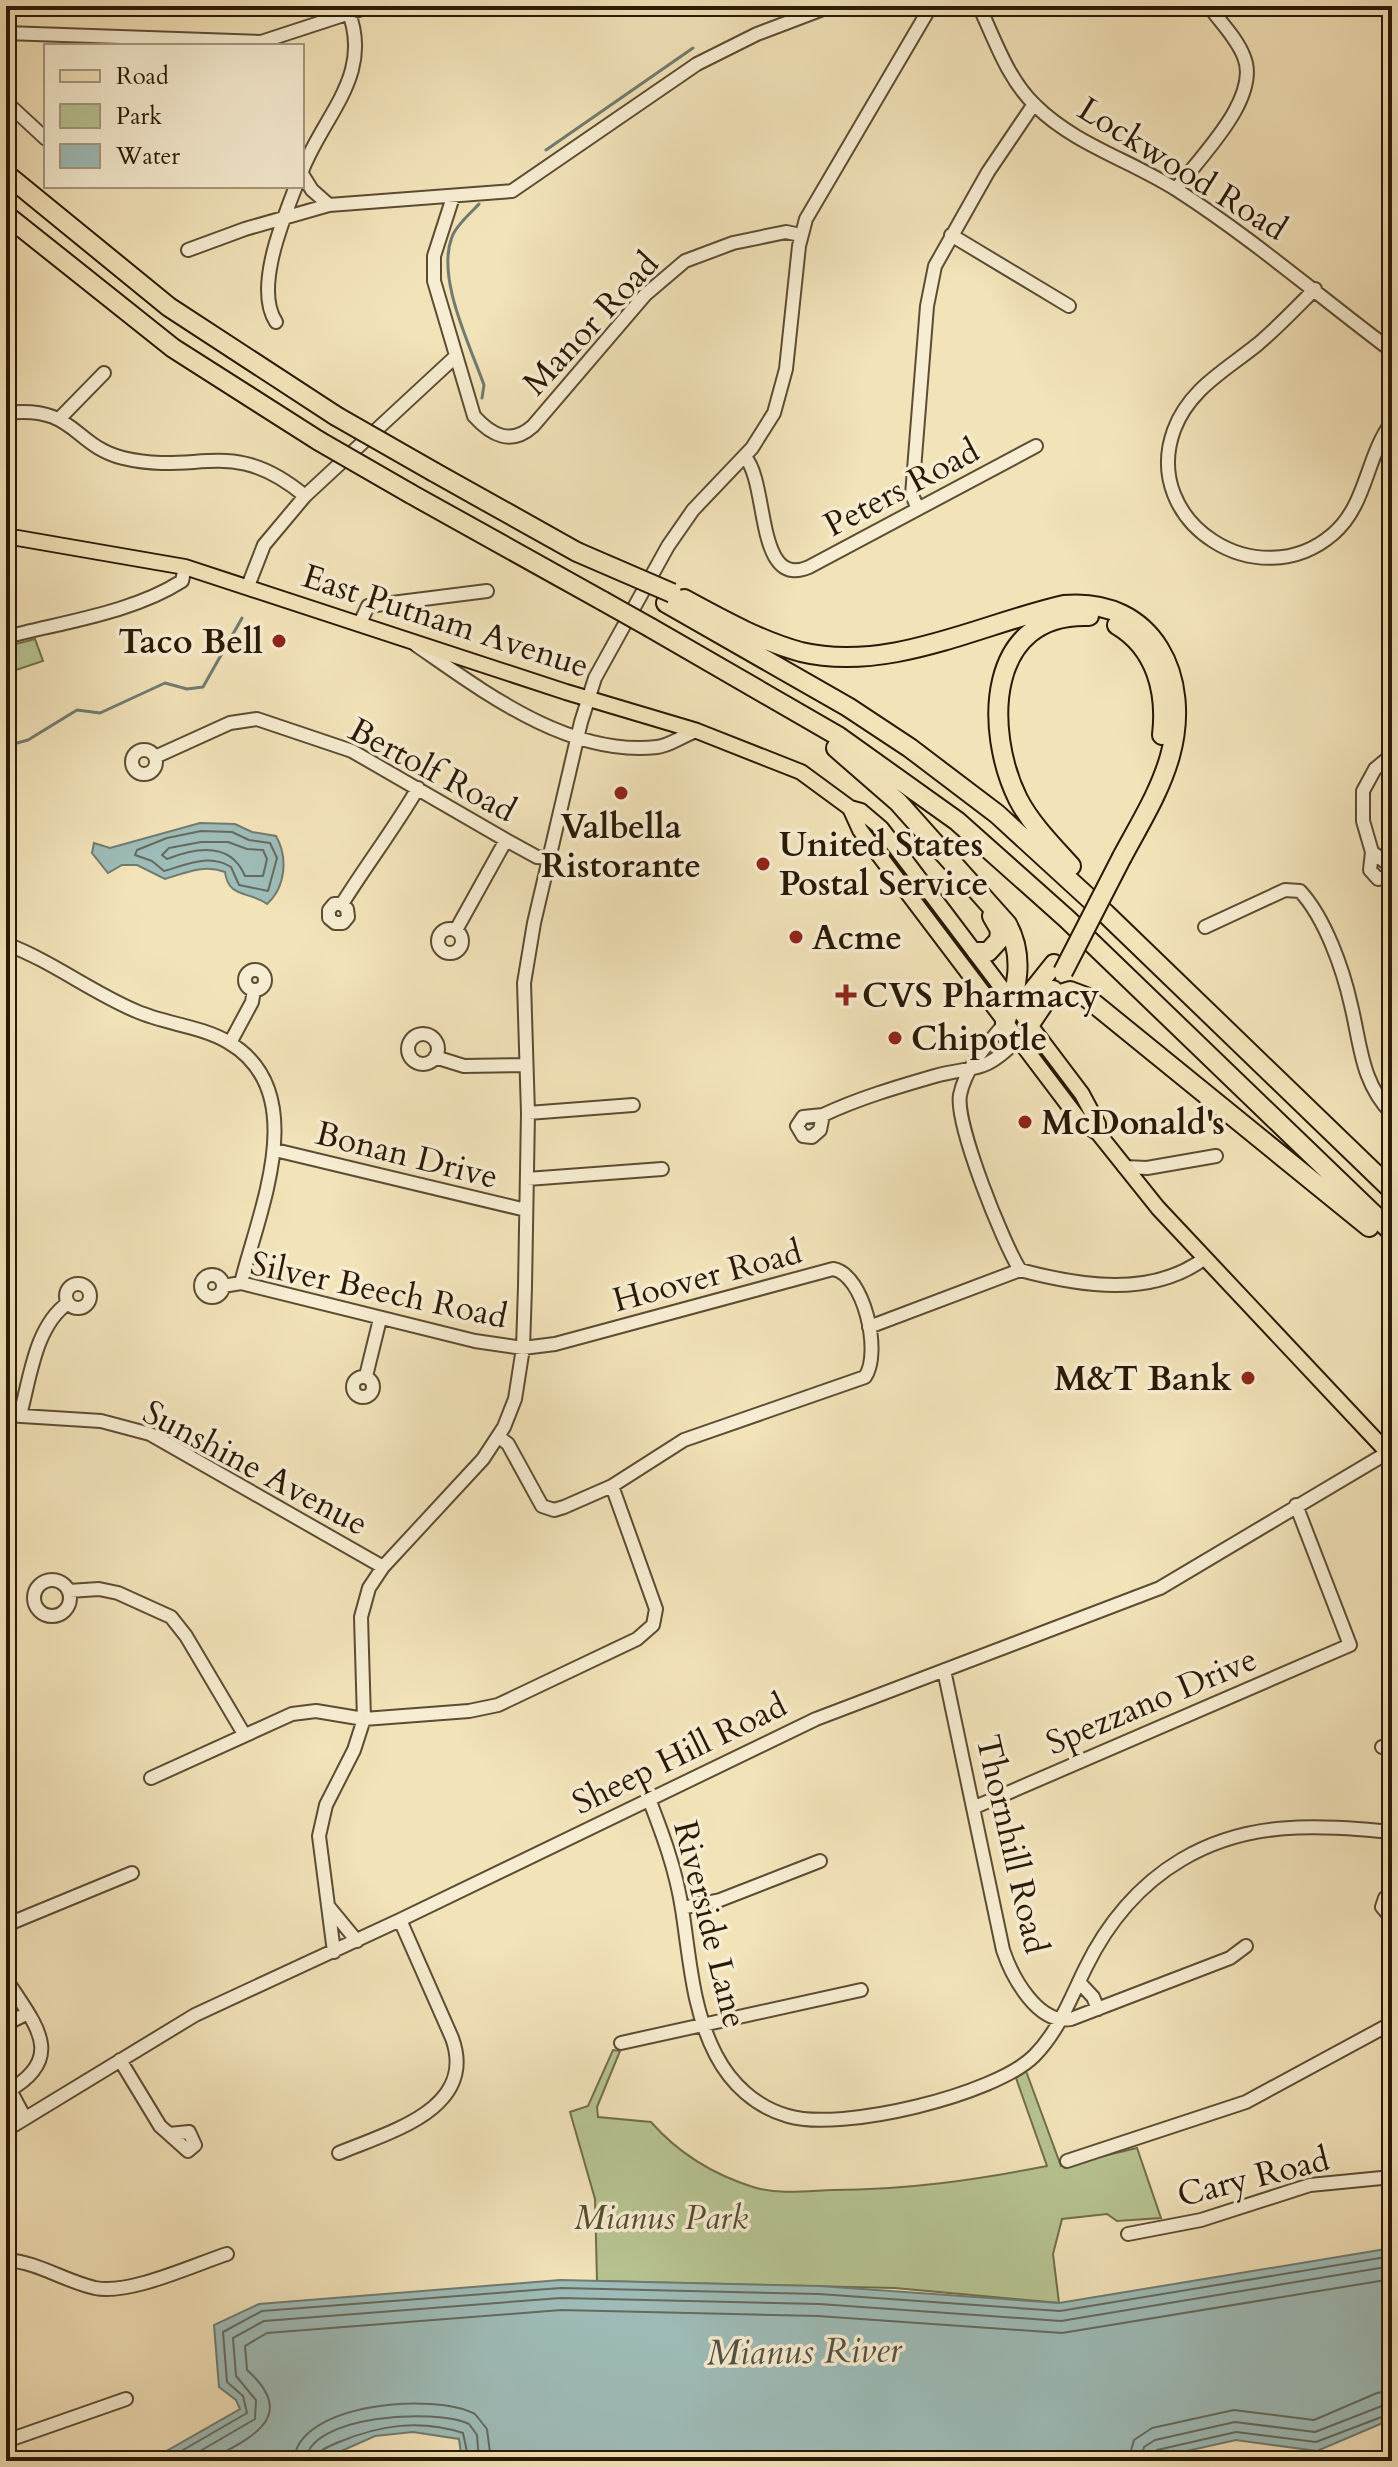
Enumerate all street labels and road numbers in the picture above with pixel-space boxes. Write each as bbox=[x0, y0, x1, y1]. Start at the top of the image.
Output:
street label: Lockwood Road bbox=[1069, 86, 1296, 252]
street label: Manor Road bbox=[512, 242, 669, 405]
street label: Peters Road bbox=[816, 428, 987, 548]
street label: East Putnam Avenue bbox=[297, 553, 595, 689]
street label: Bertolf Road bbox=[341, 707, 524, 833]
street label: Bonan Drive bbox=[311, 1110, 503, 1200]
street label: Hoover Road bbox=[608, 1229, 807, 1323]
street label: Silver Beech Road bbox=[246, 1240, 511, 1340]
street label: Sunshine Avenue bbox=[135, 1389, 376, 1547]
street label: Spezzano Drive bbox=[1039, 1636, 1264, 1766]
street label: Sheep Hill Road bbox=[565, 1682, 794, 1826]
street label: Thornhill Road bbox=[965, 1730, 1060, 1958]
street label: Riverside Lane bbox=[662, 1816, 758, 2033]
street label: Cary Road bbox=[1173, 2136, 1334, 2218]

